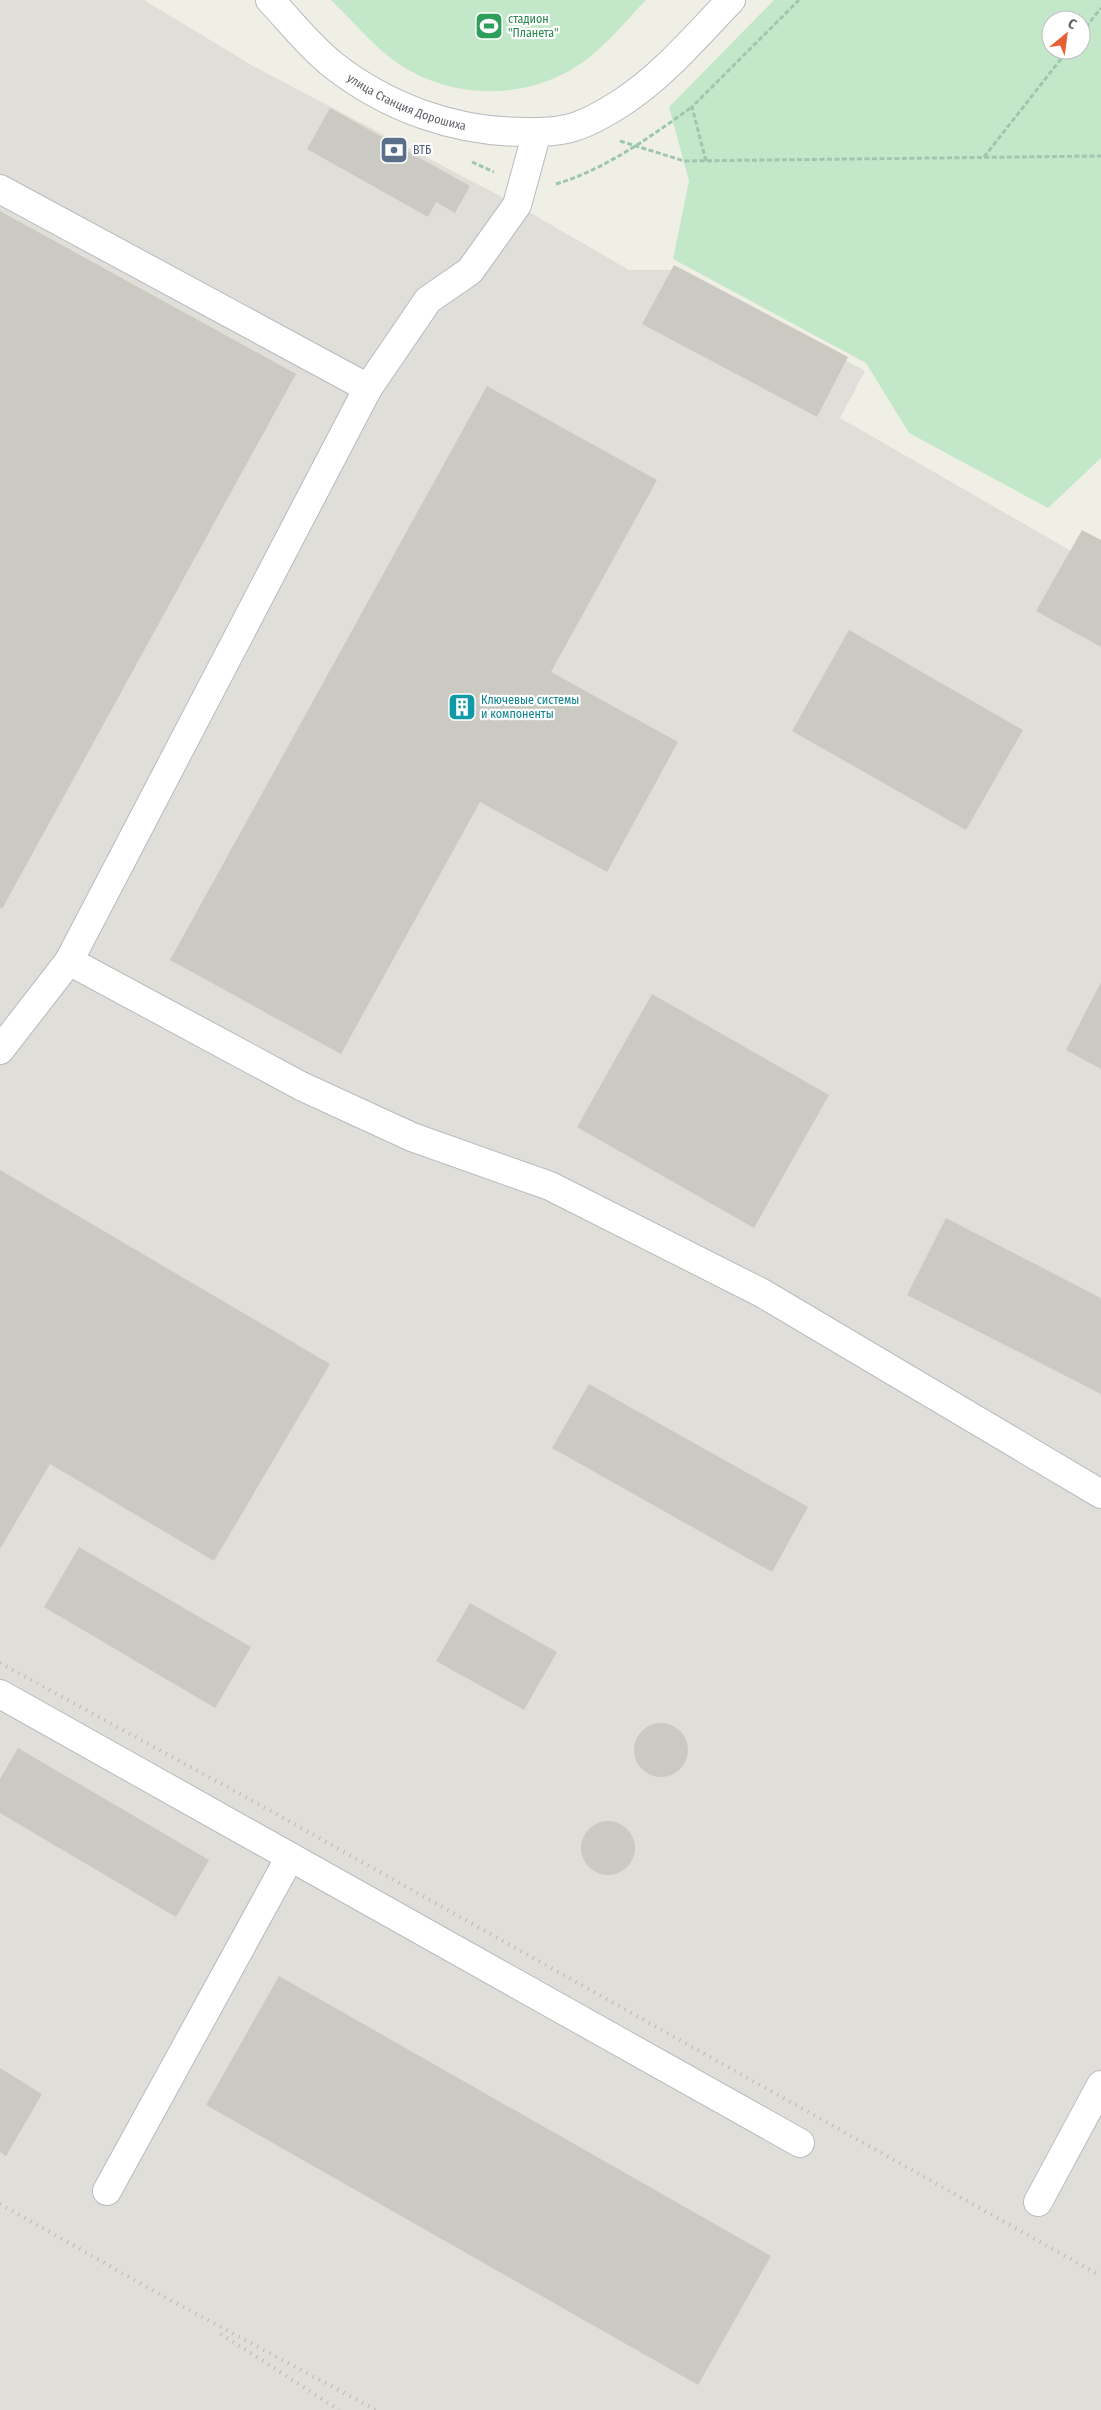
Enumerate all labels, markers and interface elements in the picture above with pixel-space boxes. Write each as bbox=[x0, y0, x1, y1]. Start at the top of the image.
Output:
north arrow bbox=[1041, 10, 1091, 60]
sports icon: стадион "Планета" bbox=[474, 11, 504, 41]
place label: стадион "Планета" bbox=[508, 12, 559, 40]
text: С bbox=[1065, 15, 1080, 34]
street label: улица Станция Дорошиха bbox=[344, 71, 467, 133]
bank icon: ВТБ bbox=[379, 135, 409, 165]
place label: ВТБ bbox=[413, 143, 431, 157]
building icon: Ключевые системы и компоненты bbox=[447, 692, 477, 722]
place label: Ключевые системы и компоненты bbox=[481, 693, 579, 721]

